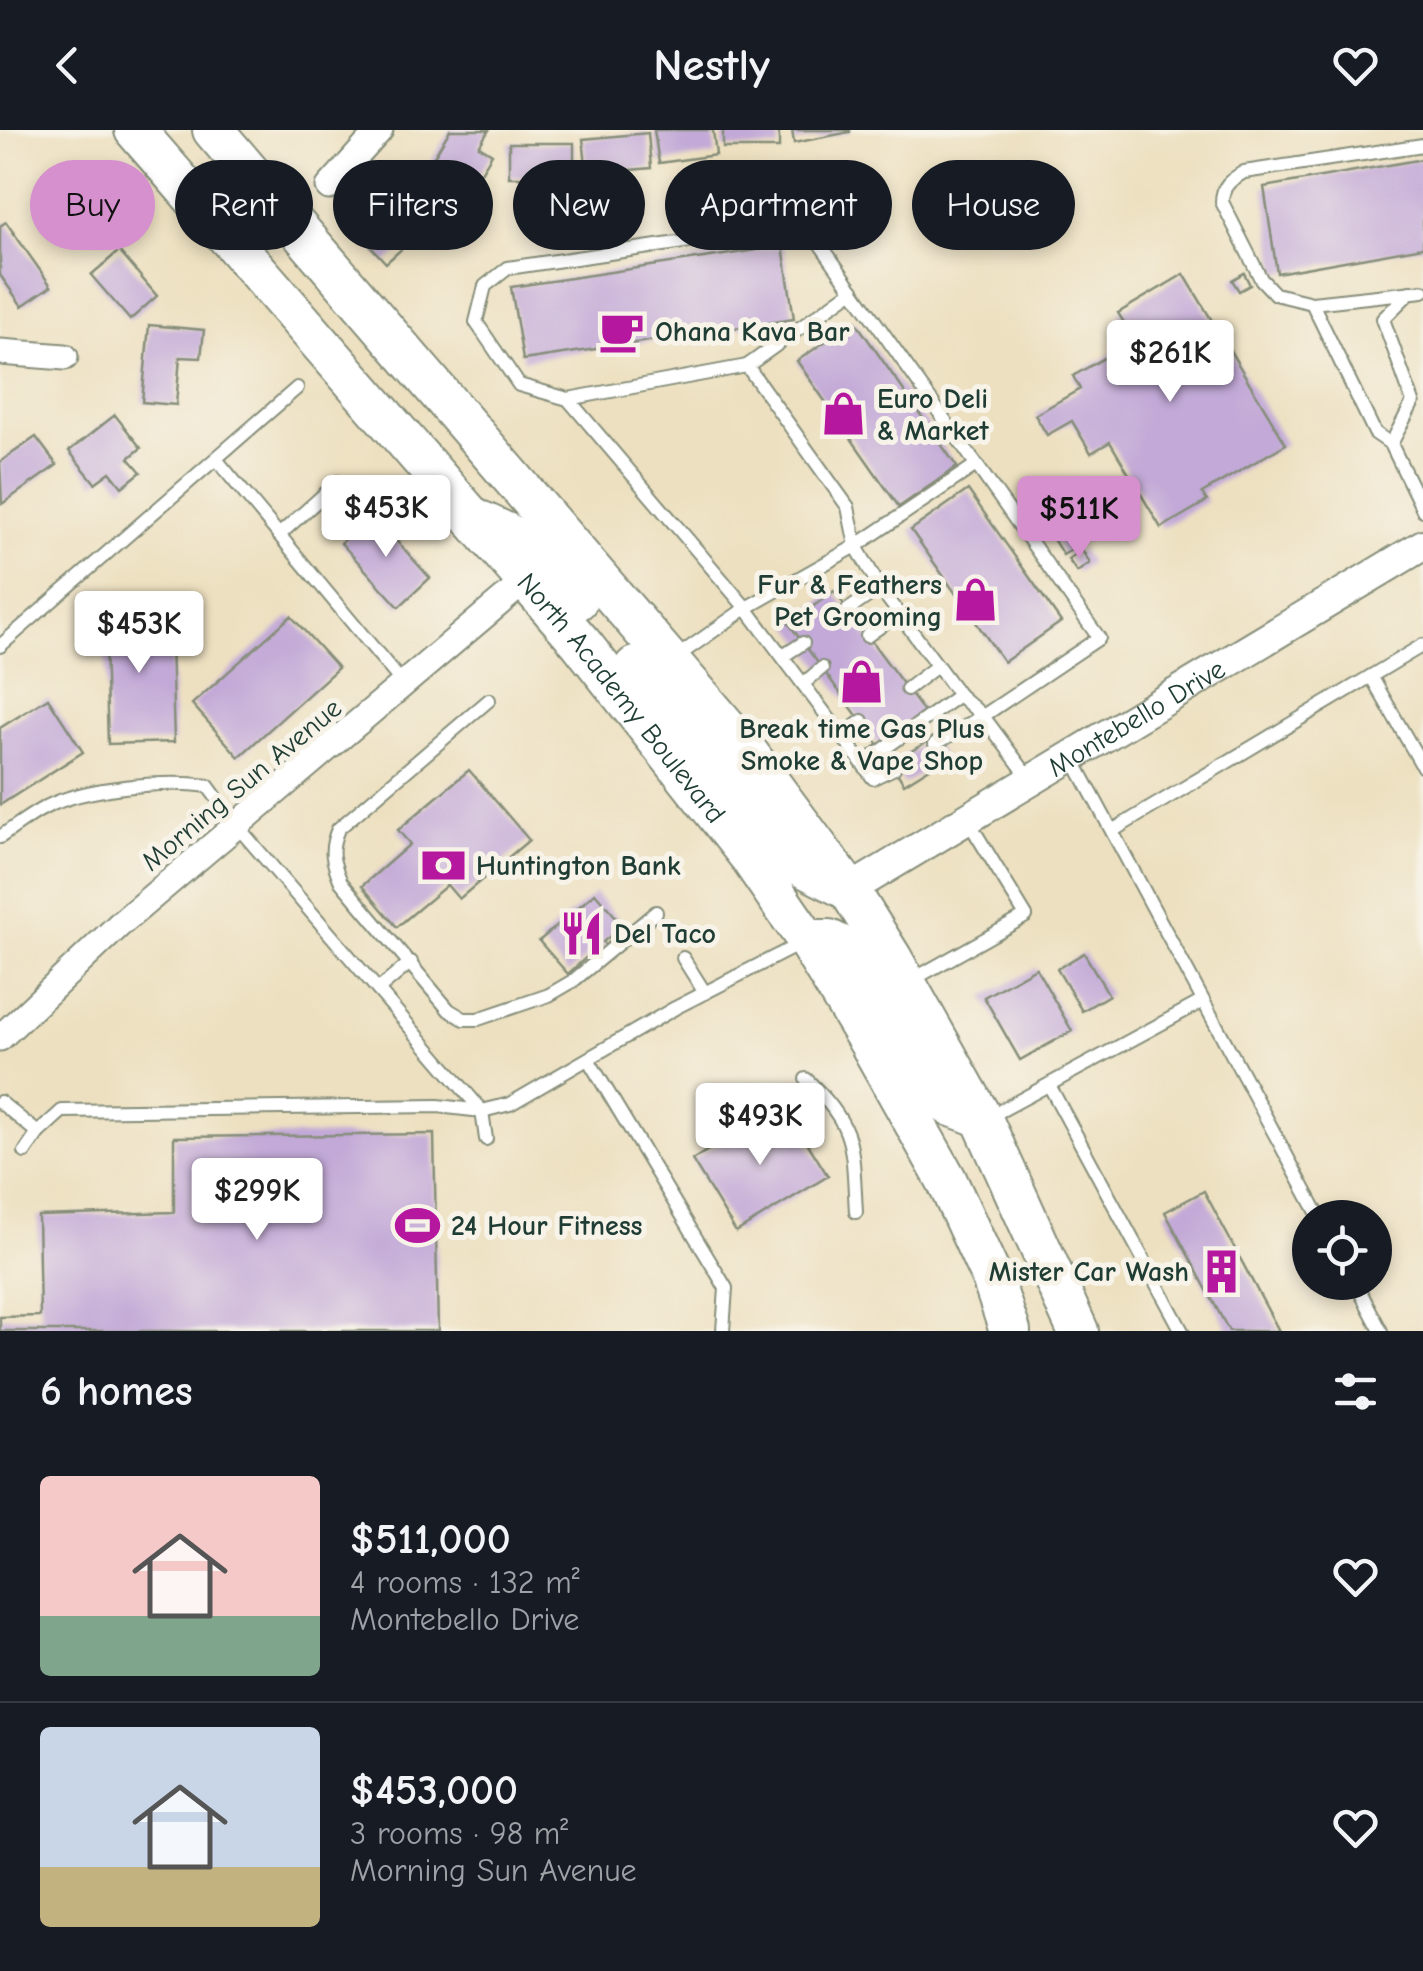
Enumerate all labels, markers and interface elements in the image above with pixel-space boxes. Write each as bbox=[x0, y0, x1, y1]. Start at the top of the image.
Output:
icon: back bbox=[40, 38, 95, 93]
icon: heart bbox=[1328, 38, 1383, 93]
text: Nestly bbox=[653, 39, 770, 91]
chip: Buy bbox=[30, 160, 155, 250]
chip: Rent bbox=[175, 160, 313, 250]
chip: Filters bbox=[333, 160, 493, 250]
chip: New bbox=[513, 160, 645, 250]
chip: Apartment bbox=[665, 160, 892, 250]
chip: House bbox=[912, 160, 1075, 250]
cafe icon: Ohana Kava Bar bbox=[598, 307, 646, 355]
place label: Ohana Kava Bar bbox=[655, 316, 850, 348]
pin: $261K bbox=[1100, 320, 1240, 405]
text: $261K bbox=[1129, 334, 1211, 371]
place label: Euro Deli & Market bbox=[877, 383, 990, 447]
shop icon: Euro Deli & Market bbox=[820, 390, 868, 438]
pin: $453K bbox=[316, 475, 456, 560]
pin: $511K bbox=[1009, 476, 1149, 561]
text: $453K bbox=[343, 489, 429, 526]
text: $511K bbox=[1039, 490, 1119, 527]
street label: North Academy Boulevard bbox=[510, 567, 732, 830]
place label: Fur & Feathers Pet Grooming bbox=[757, 569, 942, 633]
shop icon: Fur & Feathers Pet Grooming bbox=[951, 576, 999, 624]
pin: $453K bbox=[69, 591, 209, 676]
text: $453K bbox=[96, 605, 182, 642]
street label: Montebello Drive bbox=[1042, 653, 1231, 784]
shop icon: Break time Gas Plus Smoke & Vape Shop bbox=[838, 658, 886, 706]
street label: Morning Sun Avenue bbox=[135, 692, 348, 878]
place label: Break time Gas Plus Smoke & Vape Shop bbox=[739, 713, 985, 777]
bank icon: Huntington Bank bbox=[419, 841, 467, 889]
place label: Huntington Bank bbox=[476, 850, 681, 882]
restaurant icon: Del Taco bbox=[557, 909, 605, 957]
place label: Del Taco bbox=[614, 918, 716, 950]
pin: $493K bbox=[690, 1083, 830, 1168]
text: $493K bbox=[718, 1097, 802, 1134]
pin: $299K bbox=[187, 1158, 327, 1243]
text: $299K bbox=[214, 1172, 300, 1209]
map controls bbox=[1292, 1200, 1392, 1300]
button: locate bbox=[1292, 1200, 1392, 1300]
sports icon: 24 Hour Fitness bbox=[394, 1201, 442, 1249]
place label: 24 Hour Fitness bbox=[451, 1210, 643, 1242]
building icon: Mister Car Wash bbox=[1198, 1247, 1246, 1295]
place label: Mister Car Wash bbox=[989, 1256, 1189, 1288]
icon: filters bbox=[1328, 1364, 1383, 1419]
text: 6 homes bbox=[40, 1367, 193, 1416]
text: $511,000 bbox=[350, 1515, 511, 1564]
icon: home bbox=[120, 1516, 240, 1636]
icon: heart bbox=[1328, 1549, 1383, 1604]
text: 4 rooms · 132 m² bbox=[350, 1564, 580, 1601]
text: Montebello Drive bbox=[350, 1601, 579, 1638]
text: $453,000 bbox=[350, 1766, 518, 1815]
icon: home bbox=[120, 1767, 240, 1887]
icon: heart bbox=[1328, 1800, 1383, 1855]
text: 3 rooms · 98 m² bbox=[350, 1815, 568, 1852]
text: Morning Sun Avenue bbox=[350, 1852, 637, 1889]

